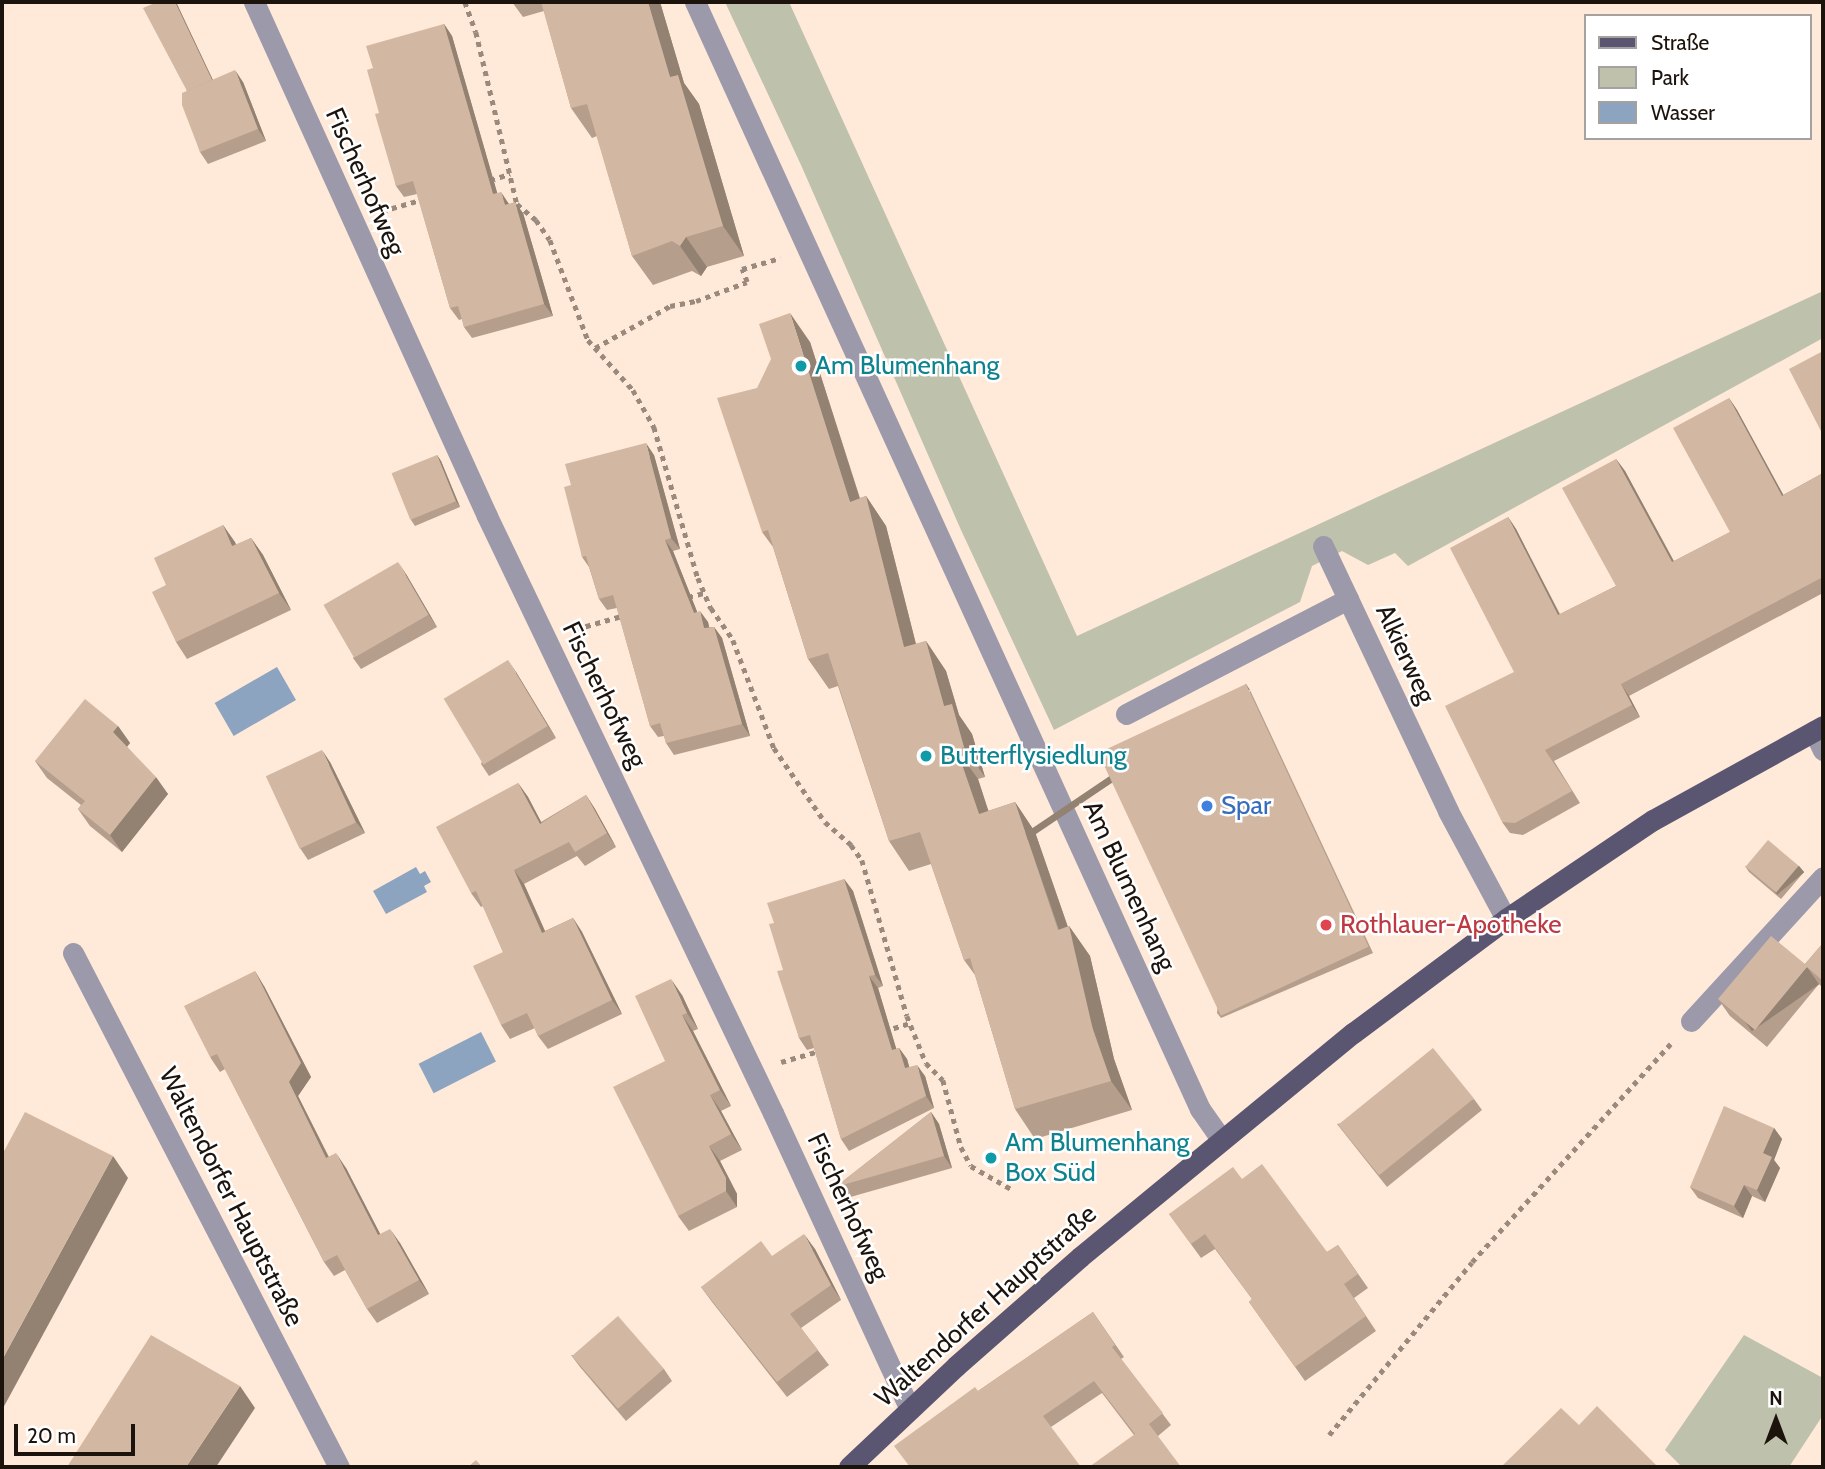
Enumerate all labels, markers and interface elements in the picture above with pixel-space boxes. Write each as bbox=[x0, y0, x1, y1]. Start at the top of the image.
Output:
legend bbox=[1584, 14, 1811, 140]
text: Straße bbox=[1651, 30, 1709, 55]
text: Park bbox=[1651, 65, 1689, 90]
text: Wasser bbox=[1651, 100, 1715, 125]
street label: Fischerhofweg bbox=[318, 103, 412, 261]
place label: Am Blumenhang bbox=[815, 350, 999, 382]
marker: Am Blumenhang bbox=[793, 358, 809, 374]
street label: Alkierweg bbox=[1369, 600, 1441, 708]
street label: Fischerhofweg bbox=[555, 617, 653, 773]
place label: Butterflysiedlung bbox=[940, 740, 1127, 772]
marker: Butterflysiedlung bbox=[918, 748, 934, 764]
place label: Spar bbox=[1221, 790, 1271, 822]
street label: Am Blumenhang bbox=[1076, 796, 1182, 976]
marker: Spar bbox=[1199, 798, 1215, 814]
place label: Rothlauer-Apotheke bbox=[1340, 909, 1562, 941]
marker: Rothlauer-Apotheke bbox=[1318, 917, 1334, 933]
street label: Waltendorfer Hauptstraße bbox=[152, 1062, 310, 1332]
place label: Am Blumenhang Box Süd bbox=[1005, 1127, 1189, 1188]
street label: Fischerhofweg bbox=[800, 1128, 896, 1286]
marker: Am Blumenhang Box Süd bbox=[983, 1150, 999, 1166]
street label: Waltendorfer Hauptstraße bbox=[869, 1198, 1103, 1414]
north arrow bbox=[1741, 1385, 1811, 1455]
text: N bbox=[1769, 1387, 1783, 1410]
scale bar bbox=[18, 1410, 138, 1454]
text: 20 m bbox=[27, 1423, 76, 1448]

